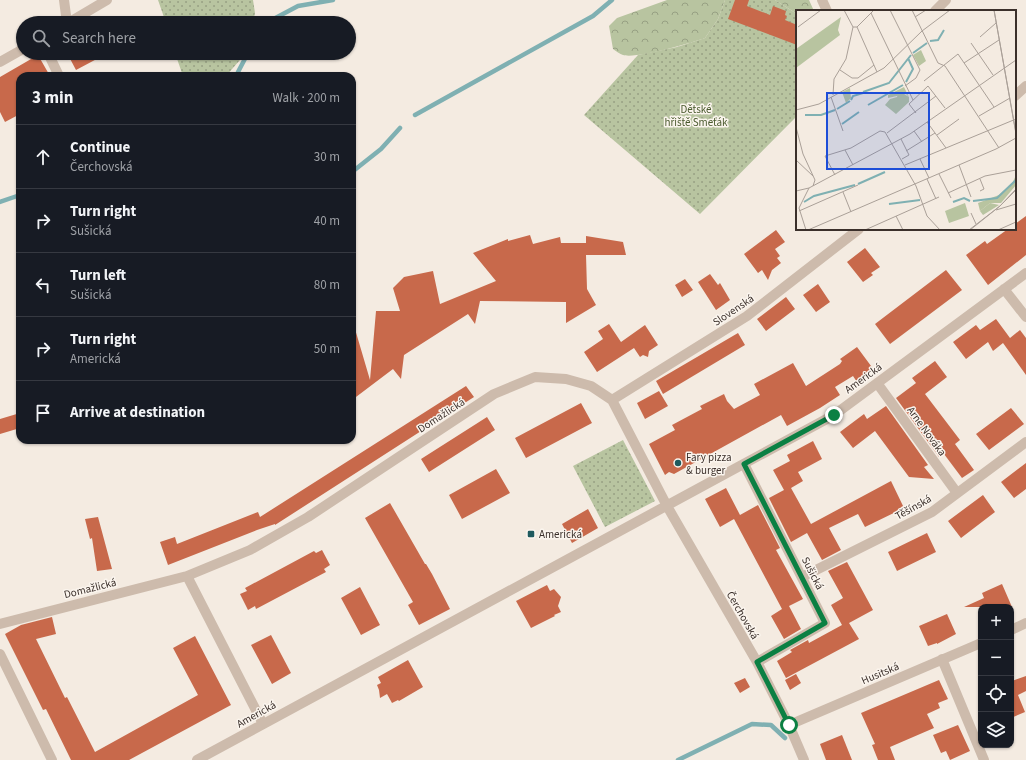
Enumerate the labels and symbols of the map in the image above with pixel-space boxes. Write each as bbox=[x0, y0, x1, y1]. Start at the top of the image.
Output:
inset map bbox=[796, 10, 1016, 230]
park label: Dětské hřiště Smeťák bbox=[665, 102, 728, 130]
street label: Slovenská bbox=[710, 291, 757, 330]
street label: Americká bbox=[842, 360, 885, 397]
street label: Domažlická bbox=[415, 395, 468, 436]
street label: Arne Nováka bbox=[904, 403, 950, 459]
route end bbox=[825, 406, 843, 424]
place label: Fary pizza & burger bbox=[686, 450, 732, 478]
marker: Fary pizza & burger bbox=[673, 458, 683, 468]
street label: Těšínská bbox=[892, 491, 934, 524]
place label: Americká bbox=[539, 527, 582, 542]
marker: Americká bbox=[526, 529, 536, 539]
street label: Sušická bbox=[798, 554, 827, 592]
street label: Domažlická bbox=[62, 575, 118, 602]
street label: Čerchovská bbox=[723, 589, 762, 642]
street label: Husitská bbox=[859, 659, 901, 688]
street label: Americká bbox=[234, 697, 279, 731]
route start bbox=[780, 716, 798, 734]

